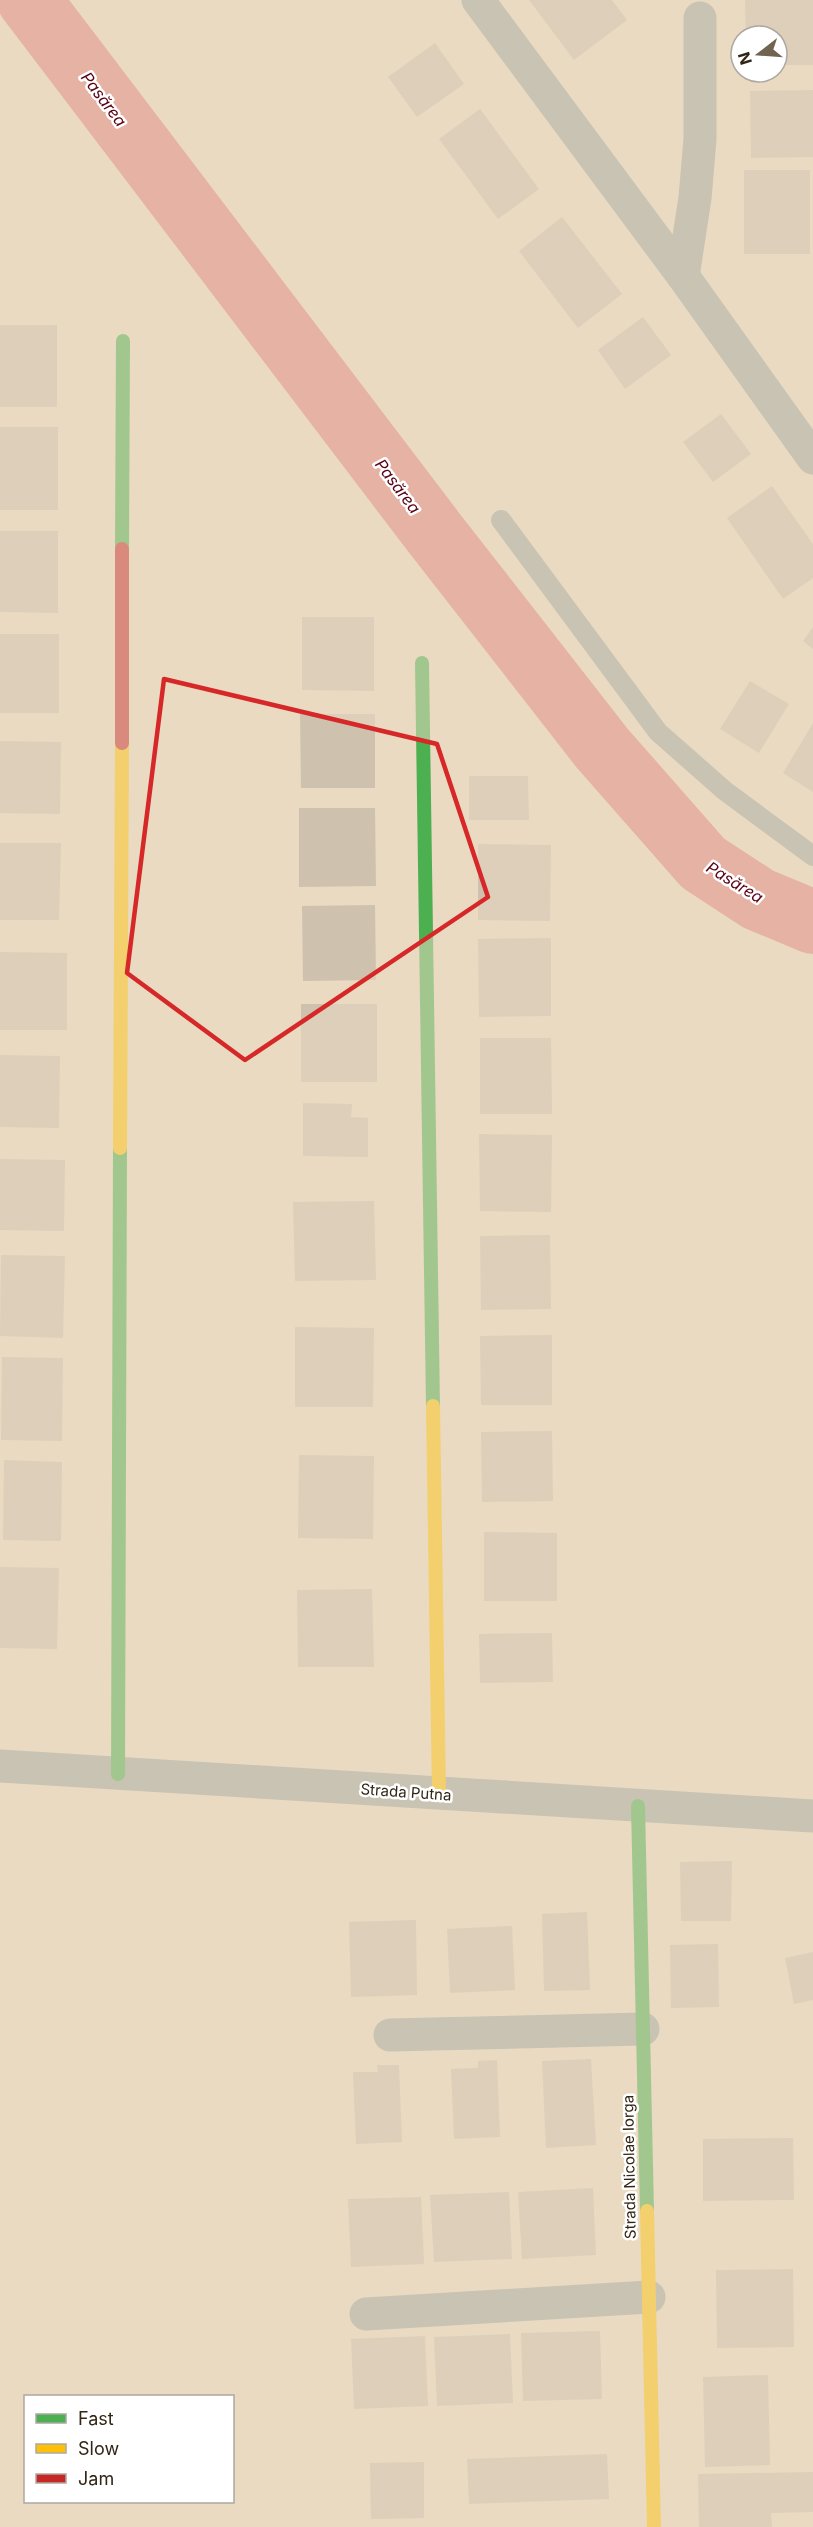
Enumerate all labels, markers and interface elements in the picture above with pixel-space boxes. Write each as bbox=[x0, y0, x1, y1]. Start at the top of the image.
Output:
north arrow bbox=[729, 24, 789, 84]
text: N bbox=[733, 50, 756, 67]
water label: Pasărea bbox=[77, 68, 131, 130]
water label: Pasărea bbox=[371, 455, 425, 517]
water label: Pasărea bbox=[703, 857, 767, 907]
street label: Strada Putna bbox=[360, 1779, 452, 1805]
street label: Strada Nicolae Iorga bbox=[618, 2095, 640, 2239]
legend bbox=[24, 2395, 234, 2503]
text: Fast bbox=[78, 2408, 114, 2429]
text: Slow bbox=[78, 2438, 119, 2459]
text: Jam bbox=[78, 2468, 114, 2489]

